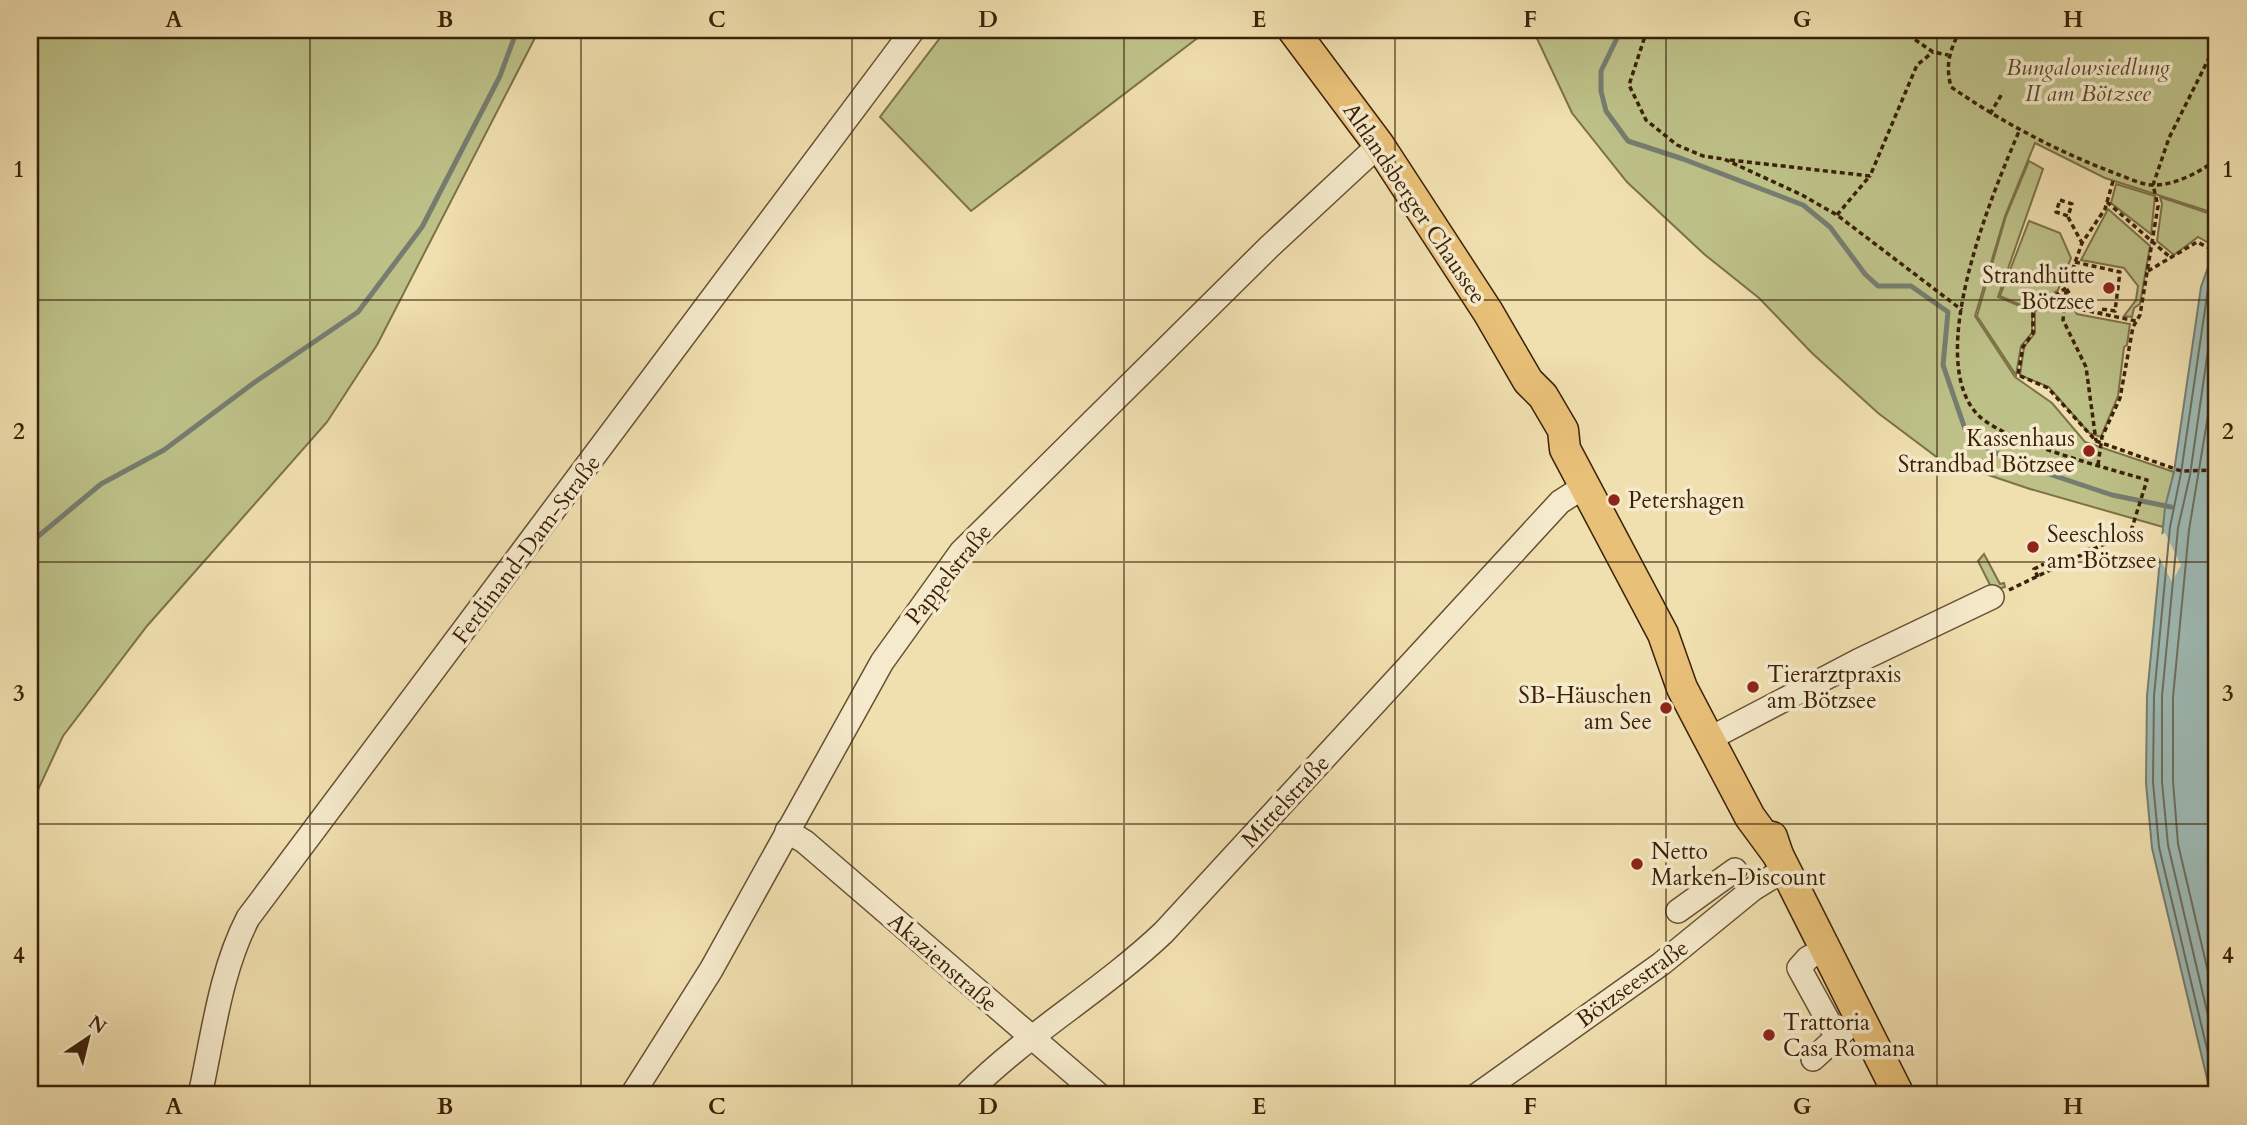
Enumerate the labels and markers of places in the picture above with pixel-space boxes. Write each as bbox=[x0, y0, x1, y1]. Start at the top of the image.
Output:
place label: Strandhütte Bötzsee bbox=[1982, 260, 2095, 317]
marker: Strandhütte Bötzsee bbox=[2101, 280, 2117, 296]
place label: Kassenhaus Strandbad Bötzsee bbox=[1898, 423, 2075, 480]
marker: Kassenhaus Strandbad Bötzsee bbox=[2081, 443, 2097, 459]
place label: Petershagen bbox=[1628, 485, 1745, 516]
marker: Petershagen bbox=[1606, 492, 1622, 508]
place label: Seeschloss am Bötzsee bbox=[2047, 519, 2157, 576]
marker: Seeschloss am Bötzsee bbox=[2025, 539, 2041, 555]
place label: Tierarztpraxis am Bötzsee bbox=[1767, 659, 1901, 716]
marker: Tierarztpraxis am Bötzsee bbox=[1745, 679, 1761, 695]
place label: SB-Häuschen am See bbox=[1518, 680, 1652, 737]
marker: SB-Häuschen am See bbox=[1658, 700, 1674, 716]
place label: Netto Marken-Discount bbox=[1651, 836, 1826, 893]
marker: Netto Marken-Discount bbox=[1629, 856, 1645, 872]
place label: Trattoria Casa Romana bbox=[1783, 1007, 1915, 1064]
marker: Trattoria Casa Romana bbox=[1761, 1027, 1777, 1043]

